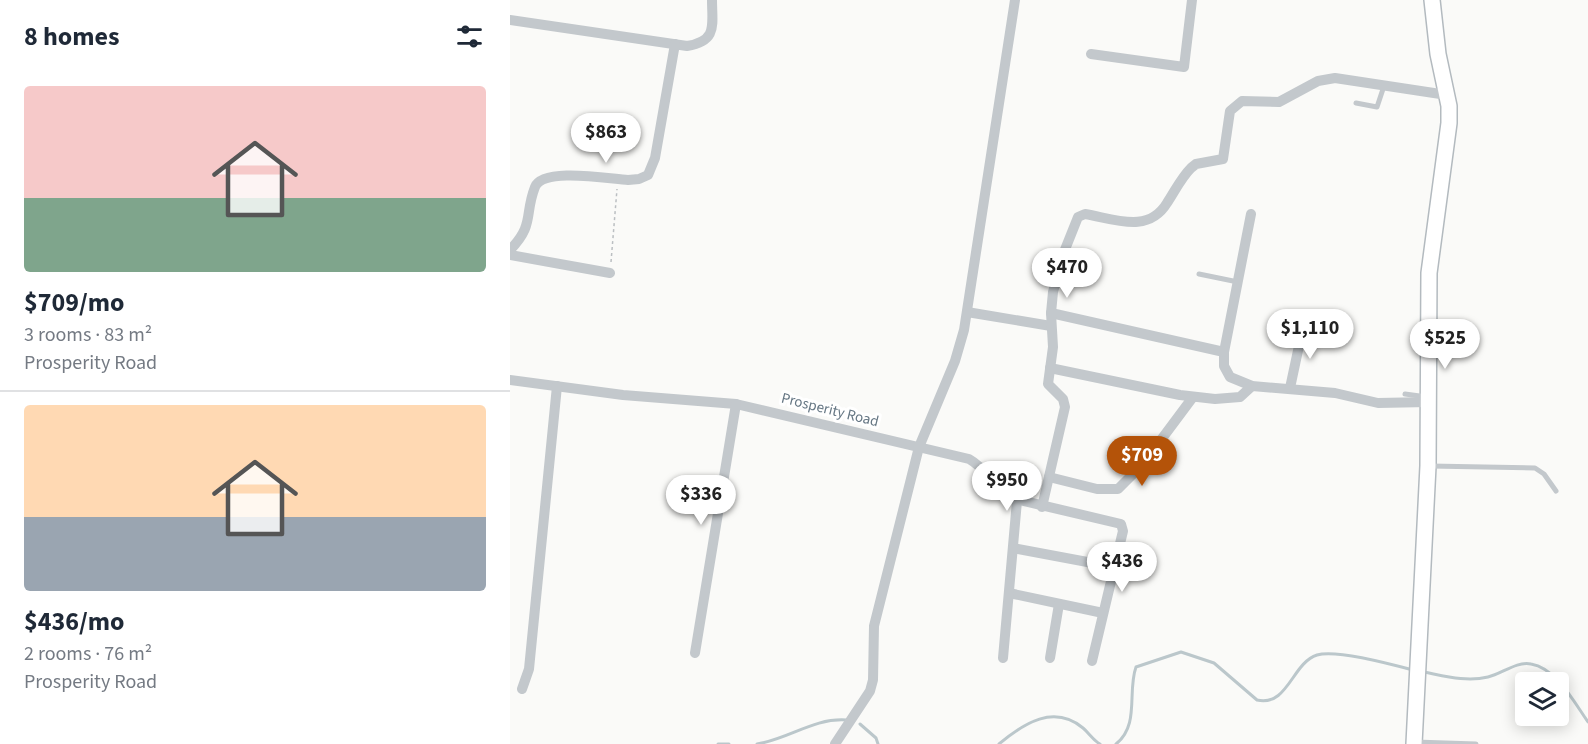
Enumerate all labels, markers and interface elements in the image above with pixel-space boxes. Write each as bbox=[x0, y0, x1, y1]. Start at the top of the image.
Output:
text: 8 homes bbox=[24, 18, 119, 55]
icon: filters bbox=[453, 20, 486, 53]
pin: $863 bbox=[570, 113, 642, 164]
text: $863 bbox=[585, 118, 627, 146]
icon: home bbox=[201, 125, 309, 233]
pin: $470 bbox=[1031, 248, 1103, 299]
text: $470 bbox=[1046, 253, 1088, 281]
text: $709/mo bbox=[24, 284, 124, 321]
pin: $1,110 bbox=[1261, 309, 1359, 360]
text: $1,110 bbox=[1281, 314, 1339, 342]
pin: $525 bbox=[1409, 319, 1481, 370]
text: 3 rooms · 83 m² bbox=[24, 321, 152, 349]
text: $525 bbox=[1424, 324, 1466, 352]
text: Prosperity Road bbox=[24, 349, 157, 377]
street label: Prosperity Road bbox=[779, 388, 881, 432]
pin: $709 bbox=[1106, 436, 1178, 487]
text: $709 bbox=[1121, 441, 1163, 469]
icon: home bbox=[201, 444, 309, 552]
pin: $950 bbox=[971, 461, 1043, 512]
text: $950 bbox=[986, 466, 1028, 494]
pin: $336 bbox=[665, 475, 737, 526]
text: $336 bbox=[680, 480, 722, 508]
pin: $436 bbox=[1086, 542, 1158, 593]
text: $436 bbox=[1101, 547, 1143, 575]
text: $436/mo bbox=[24, 603, 124, 640]
text: 2 rooms · 76 m² bbox=[24, 640, 152, 668]
text: Prosperity Road bbox=[24, 668, 157, 696]
map controls bbox=[1515, 672, 1569, 726]
button: layers bbox=[1515, 672, 1569, 726]

